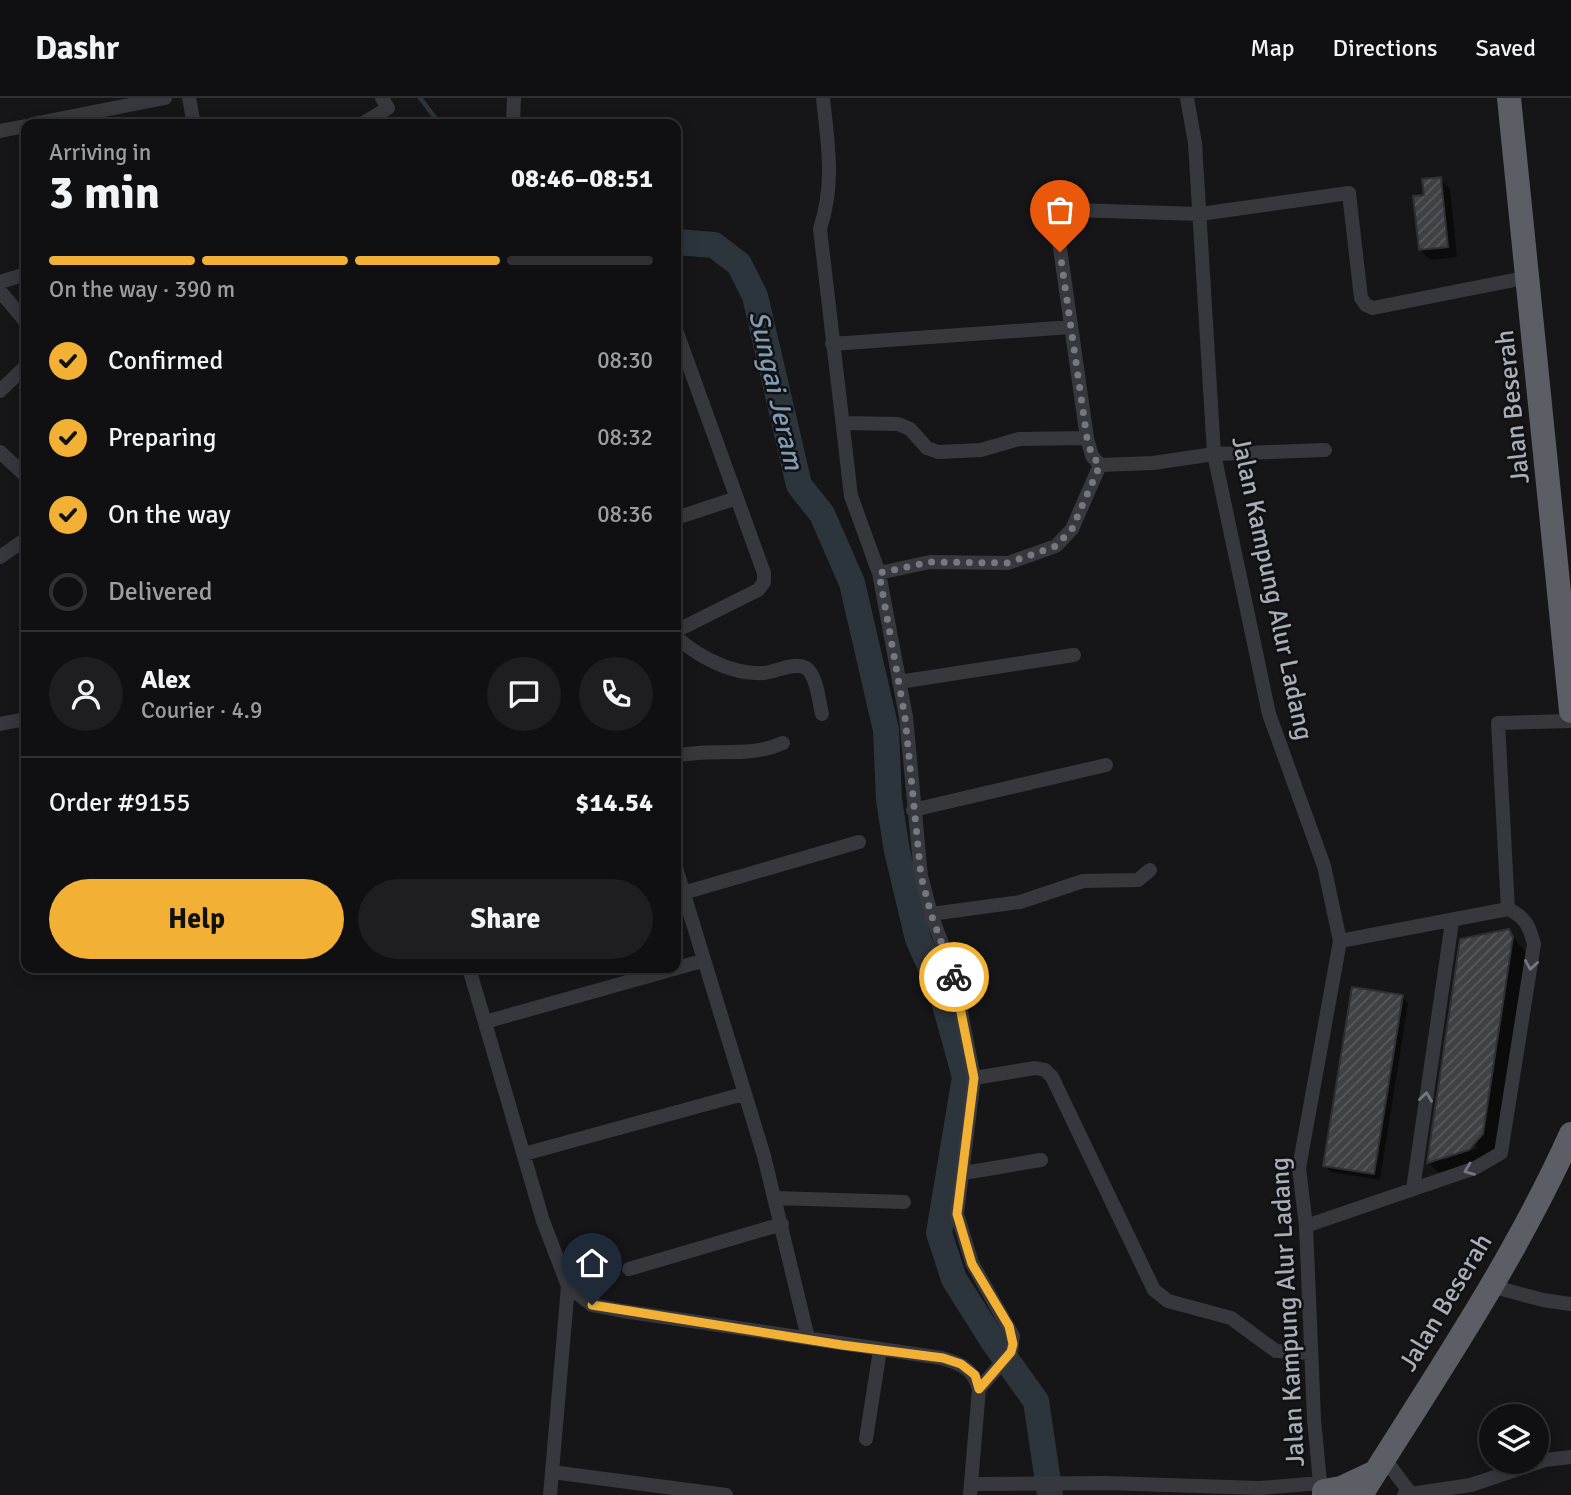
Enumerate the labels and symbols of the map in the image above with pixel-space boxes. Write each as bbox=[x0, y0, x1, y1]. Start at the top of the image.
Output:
pin bbox=[1030, 180, 1090, 252]
water label: Sungai Jeram bbox=[741, 307, 811, 474]
street label: Jalan Beserah bbox=[1489, 328, 1537, 486]
street label: Jalan Kampung Alur Ladang bbox=[1224, 433, 1320, 743]
courier bbox=[919, 942, 989, 1012]
one-way arrow bbox=[1524, 959, 1539, 970]
one-way arrow bbox=[1418, 1092, 1433, 1103]
street label: Jalan Kampung Alur Ladang bbox=[1264, 1156, 1312, 1467]
one-way arrow bbox=[1463, 1161, 1475, 1175]
street label: Jalan Beserah bbox=[1392, 1228, 1499, 1377]
pin bbox=[562, 1233, 622, 1305]

